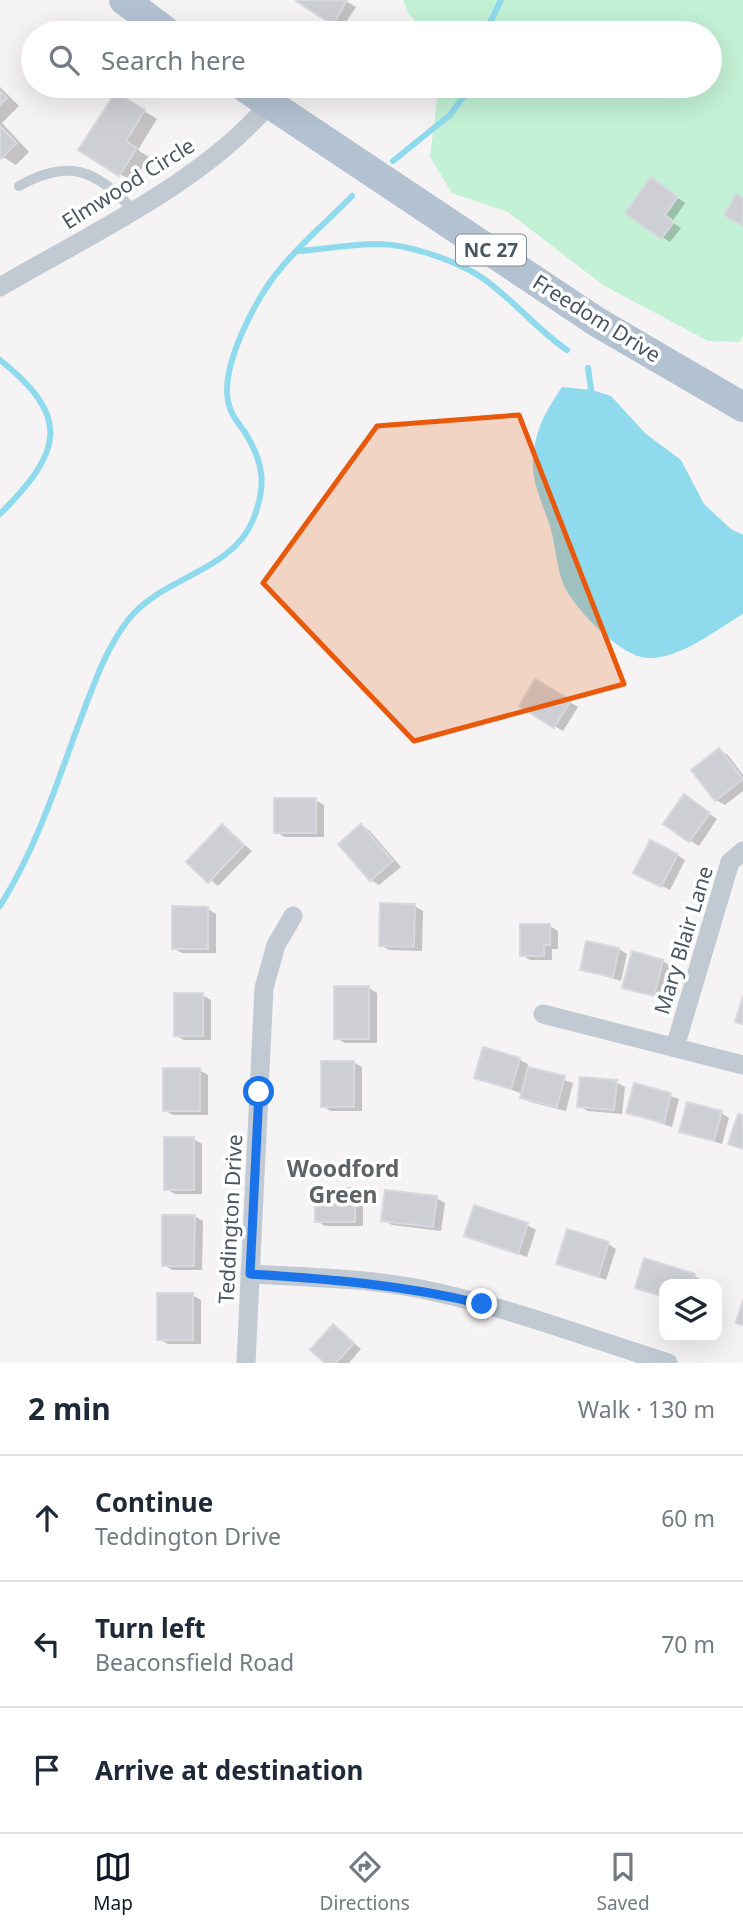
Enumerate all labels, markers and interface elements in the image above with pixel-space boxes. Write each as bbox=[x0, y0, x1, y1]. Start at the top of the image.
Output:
search box bbox=[21, 21, 722, 98]
icon: search bbox=[45, 41, 83, 79]
text: Search here bbox=[101, 42, 246, 78]
street label: Elmwood Circle bbox=[56, 131, 200, 235]
road number: NC 27 bbox=[456, 234, 526, 266]
street label: Freedom Drive bbox=[528, 268, 666, 368]
street label: Mary Blair Lane bbox=[647, 862, 719, 1018]
route start bbox=[243, 1076, 274, 1107]
street label: Teddington Drive bbox=[212, 1133, 248, 1305]
district label: Woodford Green bbox=[287, 1152, 399, 1210]
map controls bbox=[659, 1279, 722, 1342]
button: layers bbox=[659, 1279, 722, 1342]
route end bbox=[466, 1288, 497, 1319]
text: 2 min bbox=[28, 1388, 111, 1429]
text: Walk · 130 m bbox=[578, 1393, 715, 1425]
text: Continue bbox=[95, 1484, 213, 1520]
icon: ahead bbox=[28, 1499, 66, 1537]
text: 60 m bbox=[661, 1502, 715, 1534]
text: Teddington Drive bbox=[95, 1520, 281, 1552]
text: Turn left bbox=[95, 1610, 206, 1646]
icon: left bbox=[28, 1625, 66, 1663]
text: 70 m bbox=[661, 1628, 715, 1660]
text: Beaconsfield Road bbox=[95, 1646, 294, 1678]
icon: arrive bbox=[28, 1751, 66, 1789]
text: Arrive at destination bbox=[95, 1752, 364, 1788]
tab: Map bbox=[93, 1848, 133, 1916]
tab: Directions bbox=[320, 1848, 410, 1916]
tab: Saved bbox=[596, 1848, 650, 1916]

